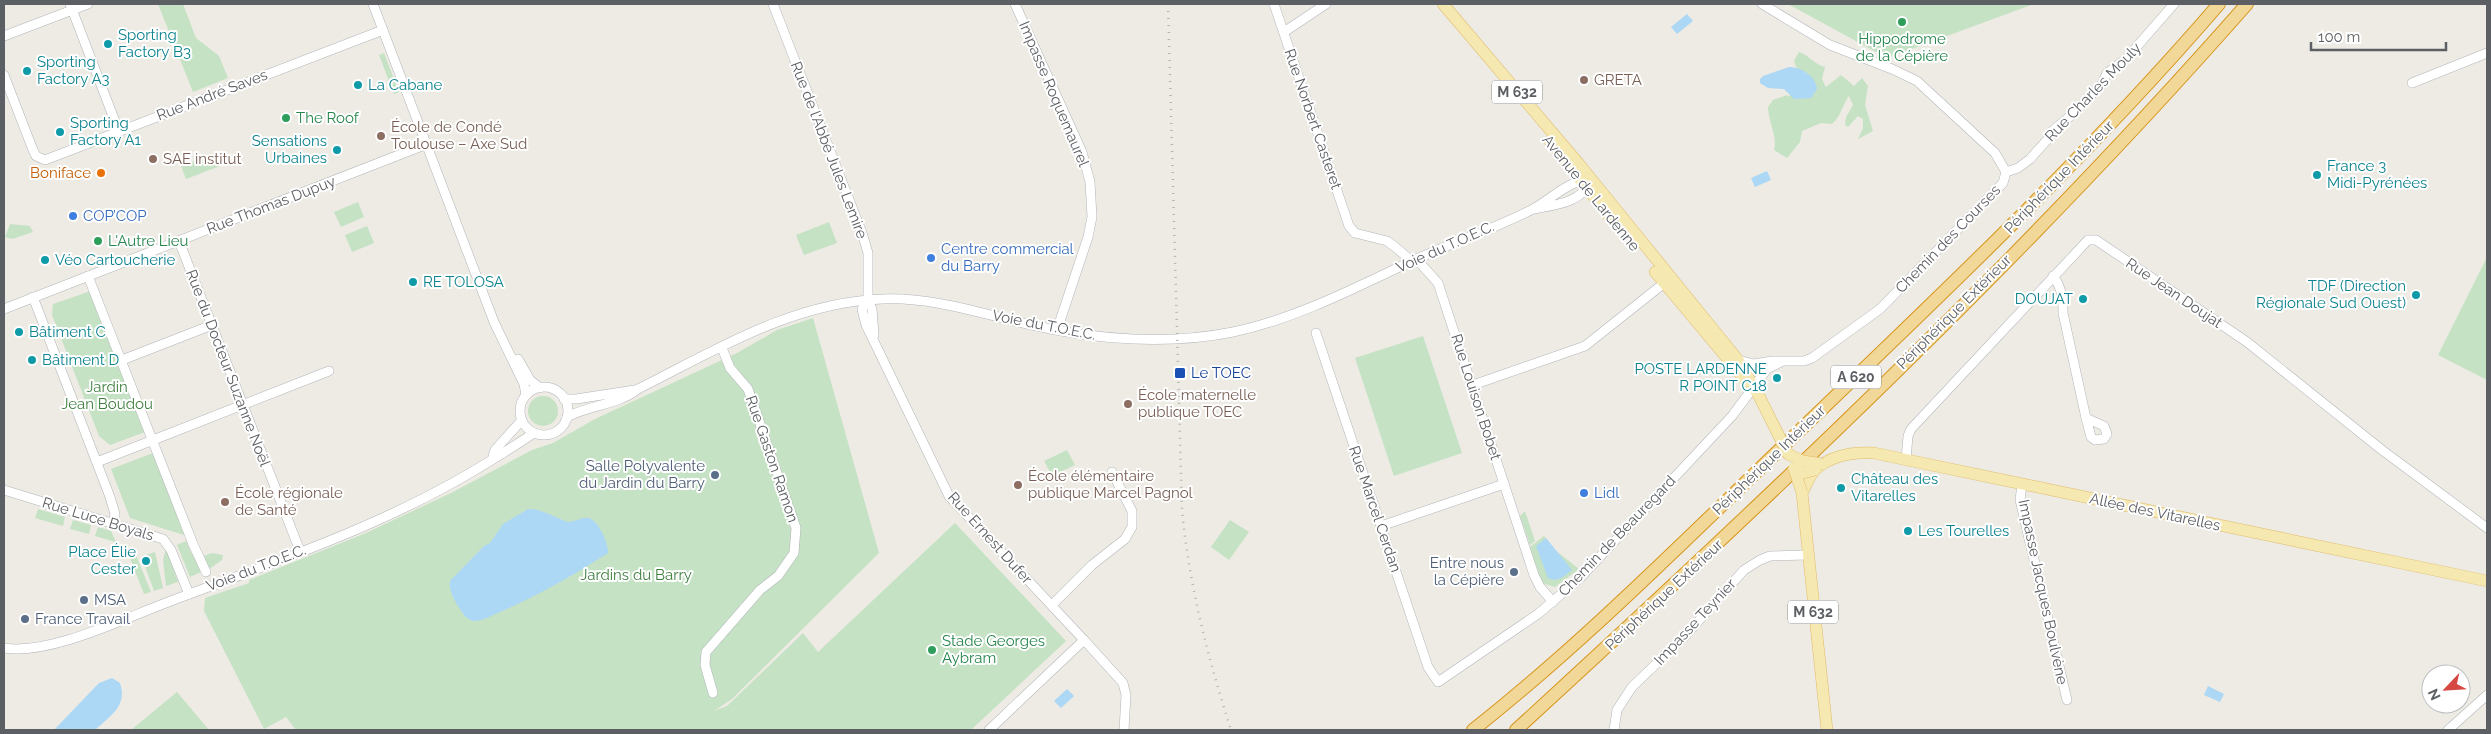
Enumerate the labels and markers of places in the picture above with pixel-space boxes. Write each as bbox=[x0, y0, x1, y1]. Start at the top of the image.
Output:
marker: Hippodrome de la Cépière bbox=[1896, 16, 1908, 28]
place label: Sporting Factory B3 bbox=[118, 26, 191, 61]
place label: Hippodrome de la Cépière bbox=[1856, 30, 1948, 65]
marker: Sporting Factory B3 bbox=[102, 38, 114, 50]
place label: Sporting Factory A3 bbox=[37, 53, 110, 88]
marker: Sporting Factory A3 bbox=[21, 65, 33, 77]
place label: GRETA bbox=[1594, 71, 1642, 89]
marker: GRETA bbox=[1578, 74, 1590, 86]
place label: La Cabane bbox=[368, 76, 442, 94]
marker: La Cabane bbox=[352, 79, 364, 91]
place label: The Roof bbox=[296, 109, 360, 127]
marker: The Roof bbox=[280, 112, 292, 124]
place label: Sporting Factory A1 bbox=[70, 114, 142, 149]
place label: École de Condé Toulouse – Axe Sud bbox=[391, 118, 527, 153]
marker: Sporting Factory A1 bbox=[54, 126, 66, 138]
marker: École de Condé Toulouse – Axe Sud bbox=[375, 130, 387, 142]
place label: Sensations Urbaines bbox=[252, 132, 327, 167]
marker: Sensations Urbaines bbox=[331, 144, 343, 156]
place label: SAE institut bbox=[163, 150, 242, 168]
marker: SAE institut bbox=[147, 153, 159, 165]
place label: France 3 Midi-Pyrénées bbox=[2327, 157, 2427, 192]
place label: Boniface bbox=[30, 164, 91, 182]
marker: Boniface bbox=[95, 167, 107, 179]
marker: France 3 Midi-Pyrénées bbox=[2311, 169, 2323, 181]
place label: COP’COP bbox=[83, 207, 147, 225]
marker: COP’COP bbox=[67, 210, 79, 222]
place label: L'Autre Lieu bbox=[108, 232, 189, 250]
marker: L'Autre Lieu bbox=[92, 235, 104, 247]
place label: Centre commercial du Barry bbox=[941, 240, 1075, 275]
place label: Véo Cartoucherie bbox=[55, 251, 176, 269]
marker: Centre commercial du Barry bbox=[925, 252, 937, 264]
marker: Véo Cartoucherie bbox=[39, 254, 51, 266]
place label: RE TOLOSA bbox=[423, 273, 504, 291]
marker: RE TOLOSA bbox=[407, 276, 419, 288]
place label: TDF (Direction Régionale Sud Ouest) bbox=[2256, 277, 2406, 312]
marker: TDF (Direction Régionale Sud Ouest) bbox=[2410, 289, 2422, 301]
place label: DOUJAT bbox=[2015, 290, 2073, 308]
marker: DOUJAT bbox=[2077, 293, 2089, 305]
place label: Bâtiment C bbox=[29, 323, 106, 341]
marker: Bâtiment C bbox=[13, 326, 25, 338]
place label: Bâtiment D bbox=[42, 351, 120, 369]
marker: Bâtiment D bbox=[26, 354, 38, 366]
place label: POSTE LARDENNE R POINT C18 bbox=[1634, 360, 1767, 395]
place label: Le TOEC bbox=[1191, 364, 1251, 382]
marker: Le TOEC bbox=[1173, 366, 1187, 380]
marker: POSTE LARDENNE R POINT C18 bbox=[1771, 372, 1783, 384]
place label: École maternelle publique TOEC bbox=[1138, 386, 1256, 421]
marker: École maternelle publique TOEC bbox=[1122, 398, 1134, 410]
place label: Salle Polyvalente du Jardin du Barry bbox=[579, 457, 705, 492]
place label: École élémentaire publique Marcel Pagnol bbox=[1028, 467, 1194, 502]
marker: Salle Polyvalente du Jardin du Barry bbox=[709, 469, 721, 481]
place label: Château des Vitarelles bbox=[1851, 470, 1938, 505]
marker: École élémentaire publique Marcel Pagnol bbox=[1012, 479, 1024, 491]
marker: Château des Vitarelles bbox=[1835, 482, 1847, 494]
place label: École régionale de Santé bbox=[235, 484, 343, 519]
place label: Lidl bbox=[1594, 484, 1620, 502]
marker: Lidl bbox=[1578, 487, 1590, 499]
marker: École régionale de Santé bbox=[219, 496, 231, 508]
place label: Les Tourelles bbox=[1918, 522, 2009, 540]
marker: Les Tourelles bbox=[1902, 525, 1914, 537]
place label: Place Élie Cester bbox=[68, 543, 137, 578]
place label: Entre nous la Cépière bbox=[1430, 554, 1504, 589]
marker: Place Élie Cester bbox=[140, 555, 152, 567]
marker: Entre nous la Cépière bbox=[1508, 566, 1520, 578]
place label: MSA bbox=[94, 591, 126, 609]
marker: MSA bbox=[78, 594, 90, 606]
place label: France Travail bbox=[35, 610, 131, 628]
marker: France Travail bbox=[19, 613, 31, 625]
place label: Stade Georges Aybram bbox=[942, 632, 1045, 667]
marker: Stade Georges Aybram bbox=[926, 644, 938, 656]

